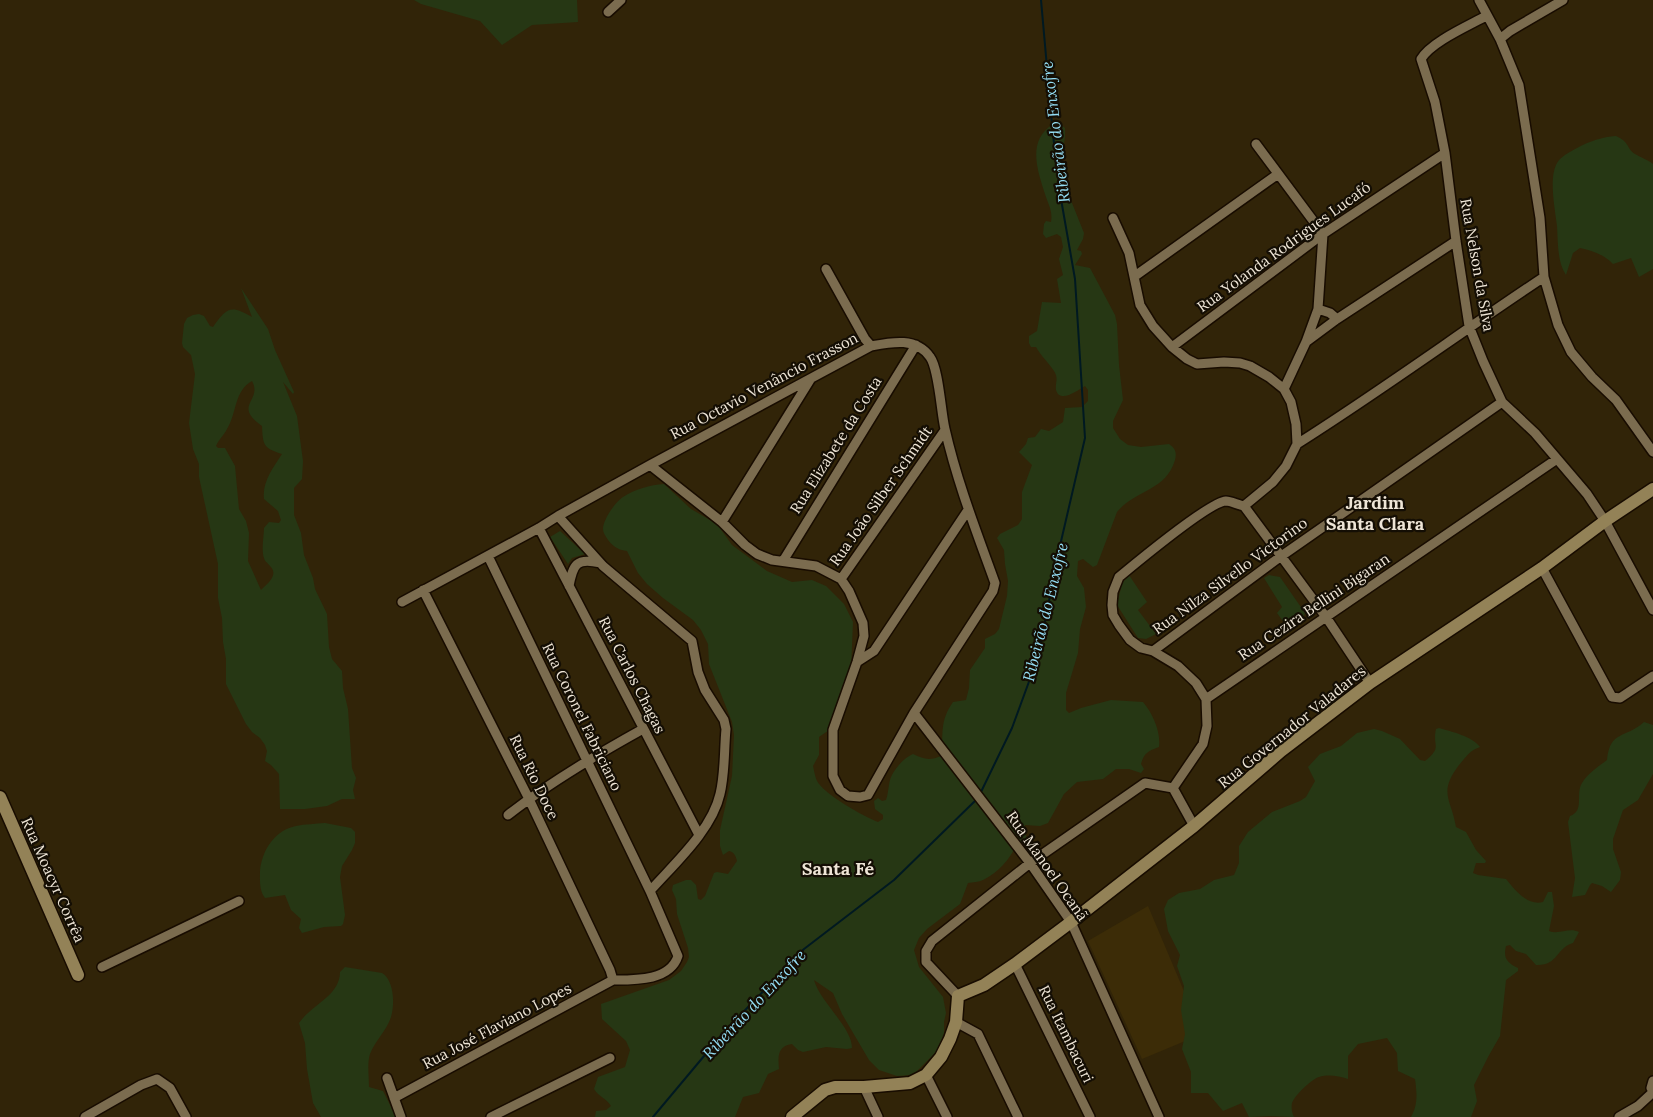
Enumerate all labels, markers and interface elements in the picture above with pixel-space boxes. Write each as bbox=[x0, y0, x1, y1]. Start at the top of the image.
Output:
water label: Ribeirão do Enxofre bbox=[1036, 60, 1074, 204]
street label: Rua Yolanda Rodrigues Lucafó bbox=[1193, 177, 1374, 316]
street label: Rua Nelson da Silva bbox=[1456, 197, 1499, 333]
street label: Rua Octavio Venâncio Frasson bbox=[667, 328, 861, 443]
street label: Rua Elizabete da Costa bbox=[786, 372, 886, 517]
street label: Rua João Silber Schmidt bbox=[825, 422, 936, 569]
district label: Jardim Santa Clara bbox=[1326, 491, 1425, 535]
street label: Rua Nilza Silvello Victorino bbox=[1148, 513, 1311, 638]
water label: Ribeirão do Enxofre bbox=[1018, 540, 1072, 684]
street label: Rua Cezira Bellini Bigaran bbox=[1234, 549, 1393, 664]
street label: Rua Carlos Chagas bbox=[595, 613, 670, 736]
street label: Rua Coronel Fabriciano bbox=[538, 640, 627, 794]
street label: Rua Governador Valadares bbox=[1214, 661, 1369, 792]
street label: Rua Rio Doce bbox=[506, 731, 563, 822]
street label: Rua Manoel Ocanã bbox=[1002, 807, 1093, 925]
street label: Rua Moacyr Corrêa bbox=[17, 814, 90, 945]
district label: Santa Fé bbox=[802, 857, 874, 880]
water label: Ribeirão do Enxofre bbox=[698, 945, 810, 1063]
street label: Rua José Flaviano Lopes bbox=[419, 978, 575, 1073]
street label: Rua Itambacuri bbox=[1035, 982, 1098, 1086]

